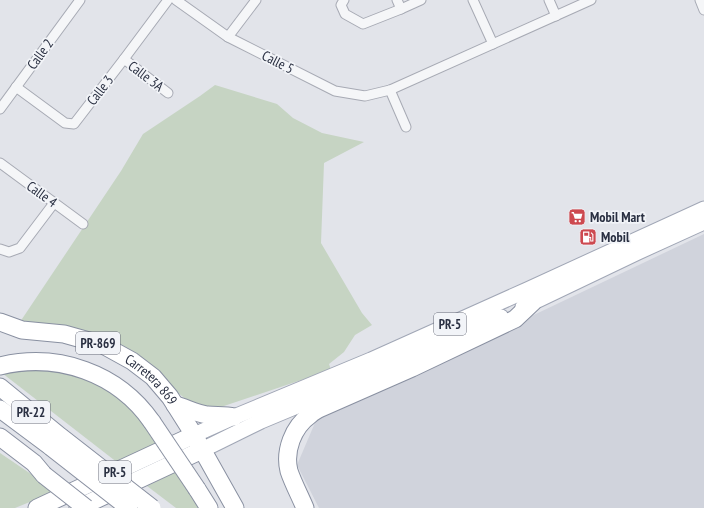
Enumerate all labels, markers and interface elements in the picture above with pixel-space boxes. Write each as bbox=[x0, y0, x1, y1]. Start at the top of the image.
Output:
street label: Calle 2 bbox=[23, 35, 57, 73]
street label: Calle 5 bbox=[259, 46, 297, 78]
street label: Calle 3A bbox=[125, 57, 168, 95]
street label: Calle 3 bbox=[83, 71, 117, 109]
street label: Calle 4 bbox=[23, 177, 61, 212]
supermarket icon: Mobil Mart bbox=[567, 207, 587, 227]
place label: Mobil Mart bbox=[590, 208, 645, 226]
fuel station icon: Mobil bbox=[578, 227, 598, 247]
place label: Mobil bbox=[601, 228, 630, 246]
road number: PR-5 bbox=[434, 313, 466, 335]
road number: PR-869 bbox=[76, 332, 120, 354]
street label: Carretera 869 bbox=[122, 350, 181, 408]
road number: PR-22 bbox=[12, 401, 50, 423]
road number: PR-5 bbox=[99, 461, 131, 483]

